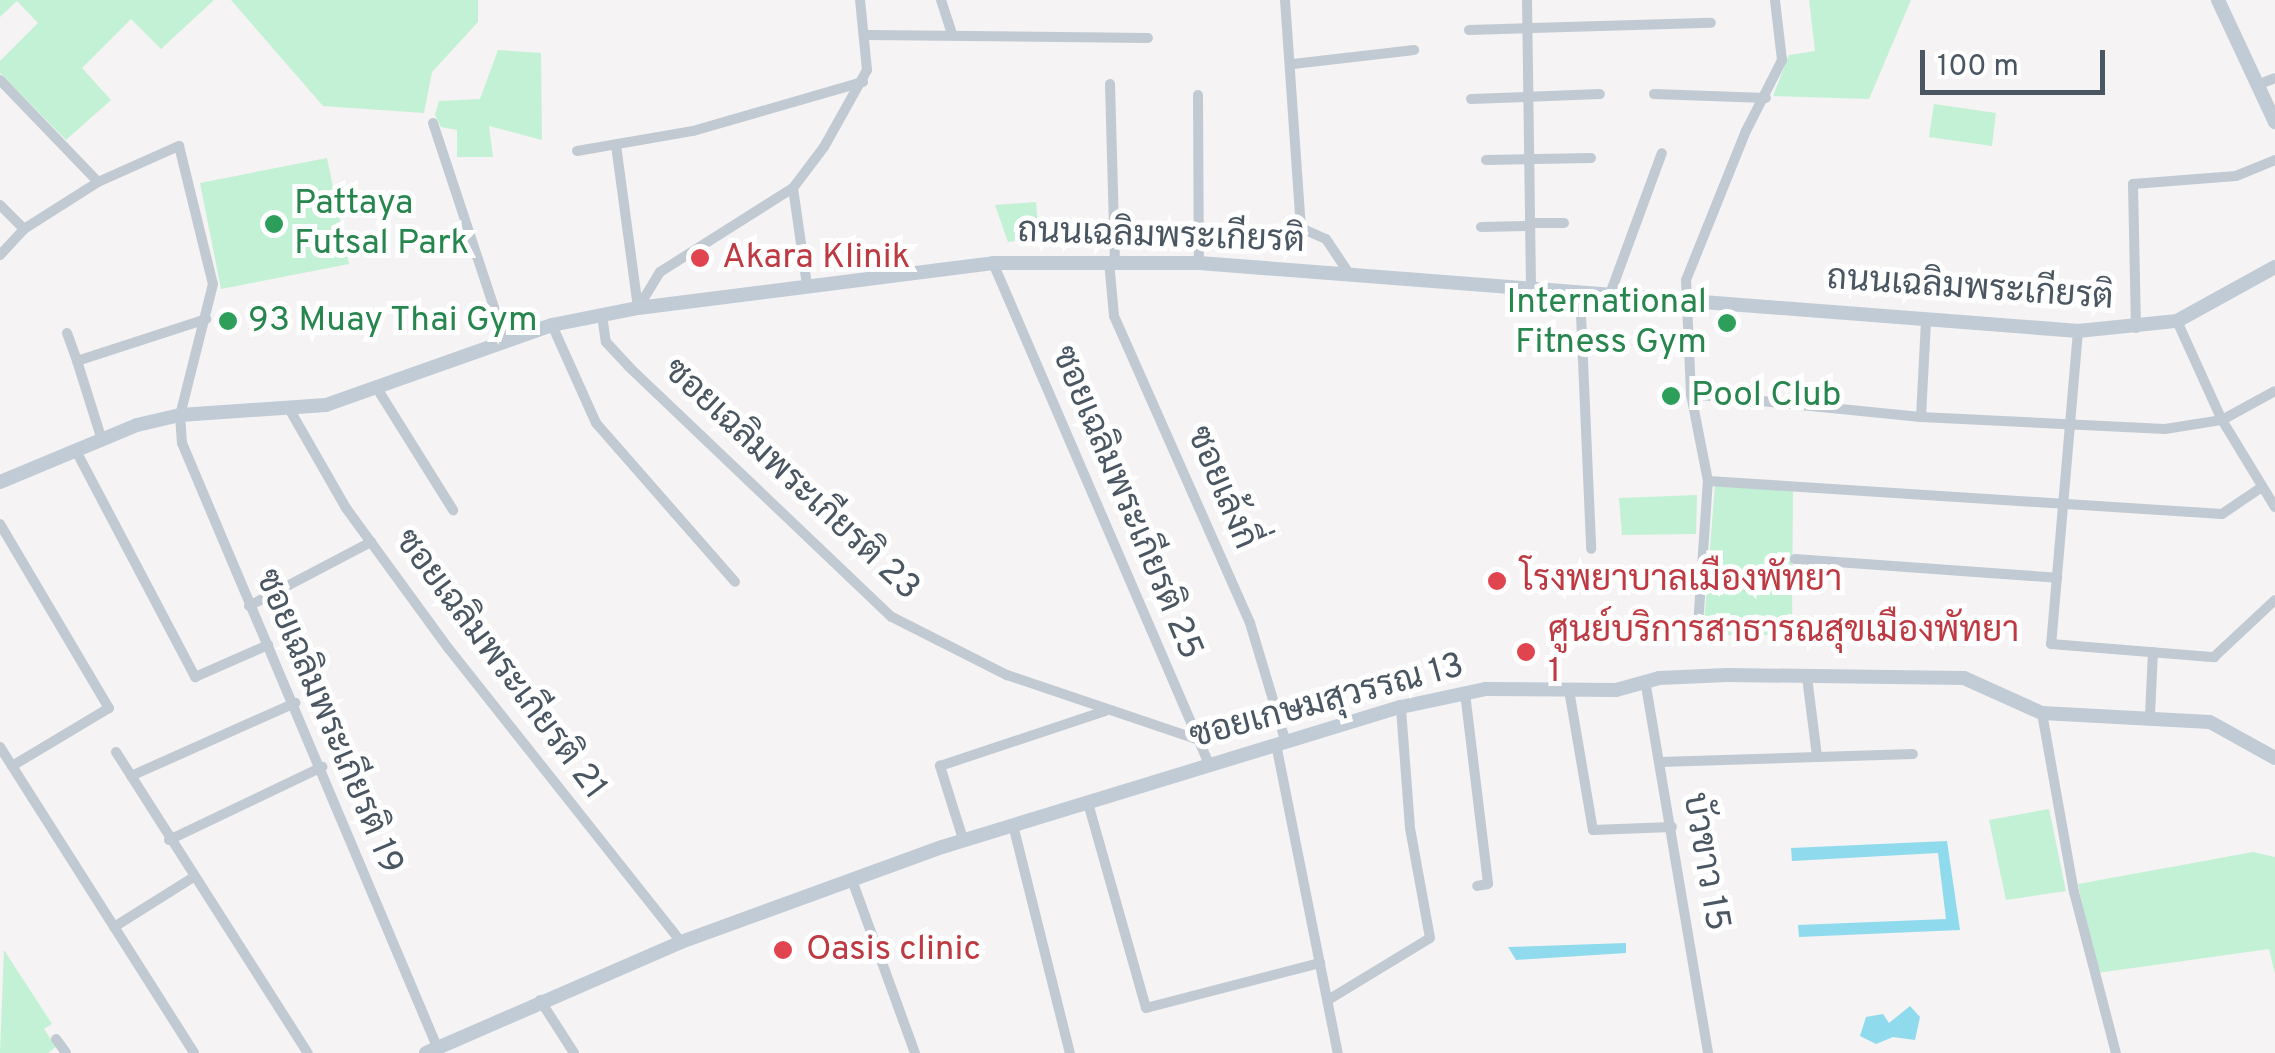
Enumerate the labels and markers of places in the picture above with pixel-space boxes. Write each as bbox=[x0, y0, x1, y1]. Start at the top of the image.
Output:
place label: Pattaya Futsal Park bbox=[294, 183, 469, 265]
marker: Pattaya Futsal Park bbox=[263, 213, 285, 235]
place label: Akara Klinik bbox=[722, 237, 910, 279]
marker: Akara Klinik bbox=[687, 245, 713, 271]
place label: International Fitness Gym bbox=[1506, 282, 1707, 364]
place label: 93 Muay Thai Gym bbox=[248, 300, 539, 342]
marker: 93 Muay Thai Gym bbox=[217, 310, 239, 332]
marker: International Fitness Gym bbox=[1716, 312, 1738, 334]
place label: Pool Club bbox=[1691, 375, 1841, 417]
marker: Pool Club bbox=[1660, 385, 1682, 407]
place label: โรงพยาบาลเมืองพัทยา bbox=[1520, 560, 1842, 602]
marker: โรงพยาบาลเมืองพัทยา bbox=[1484, 568, 1510, 594]
place label: ศูนย์บริการสาธารณสุขเมืองพัทยา 1 bbox=[1548, 611, 2019, 693]
marker: ศูนย์บริการสาธารณสุขเมืองพัทยา 1 bbox=[1513, 639, 1539, 665]
place label: Oasis clinic bbox=[806, 929, 981, 971]
marker: Oasis clinic bbox=[770, 937, 796, 963]

